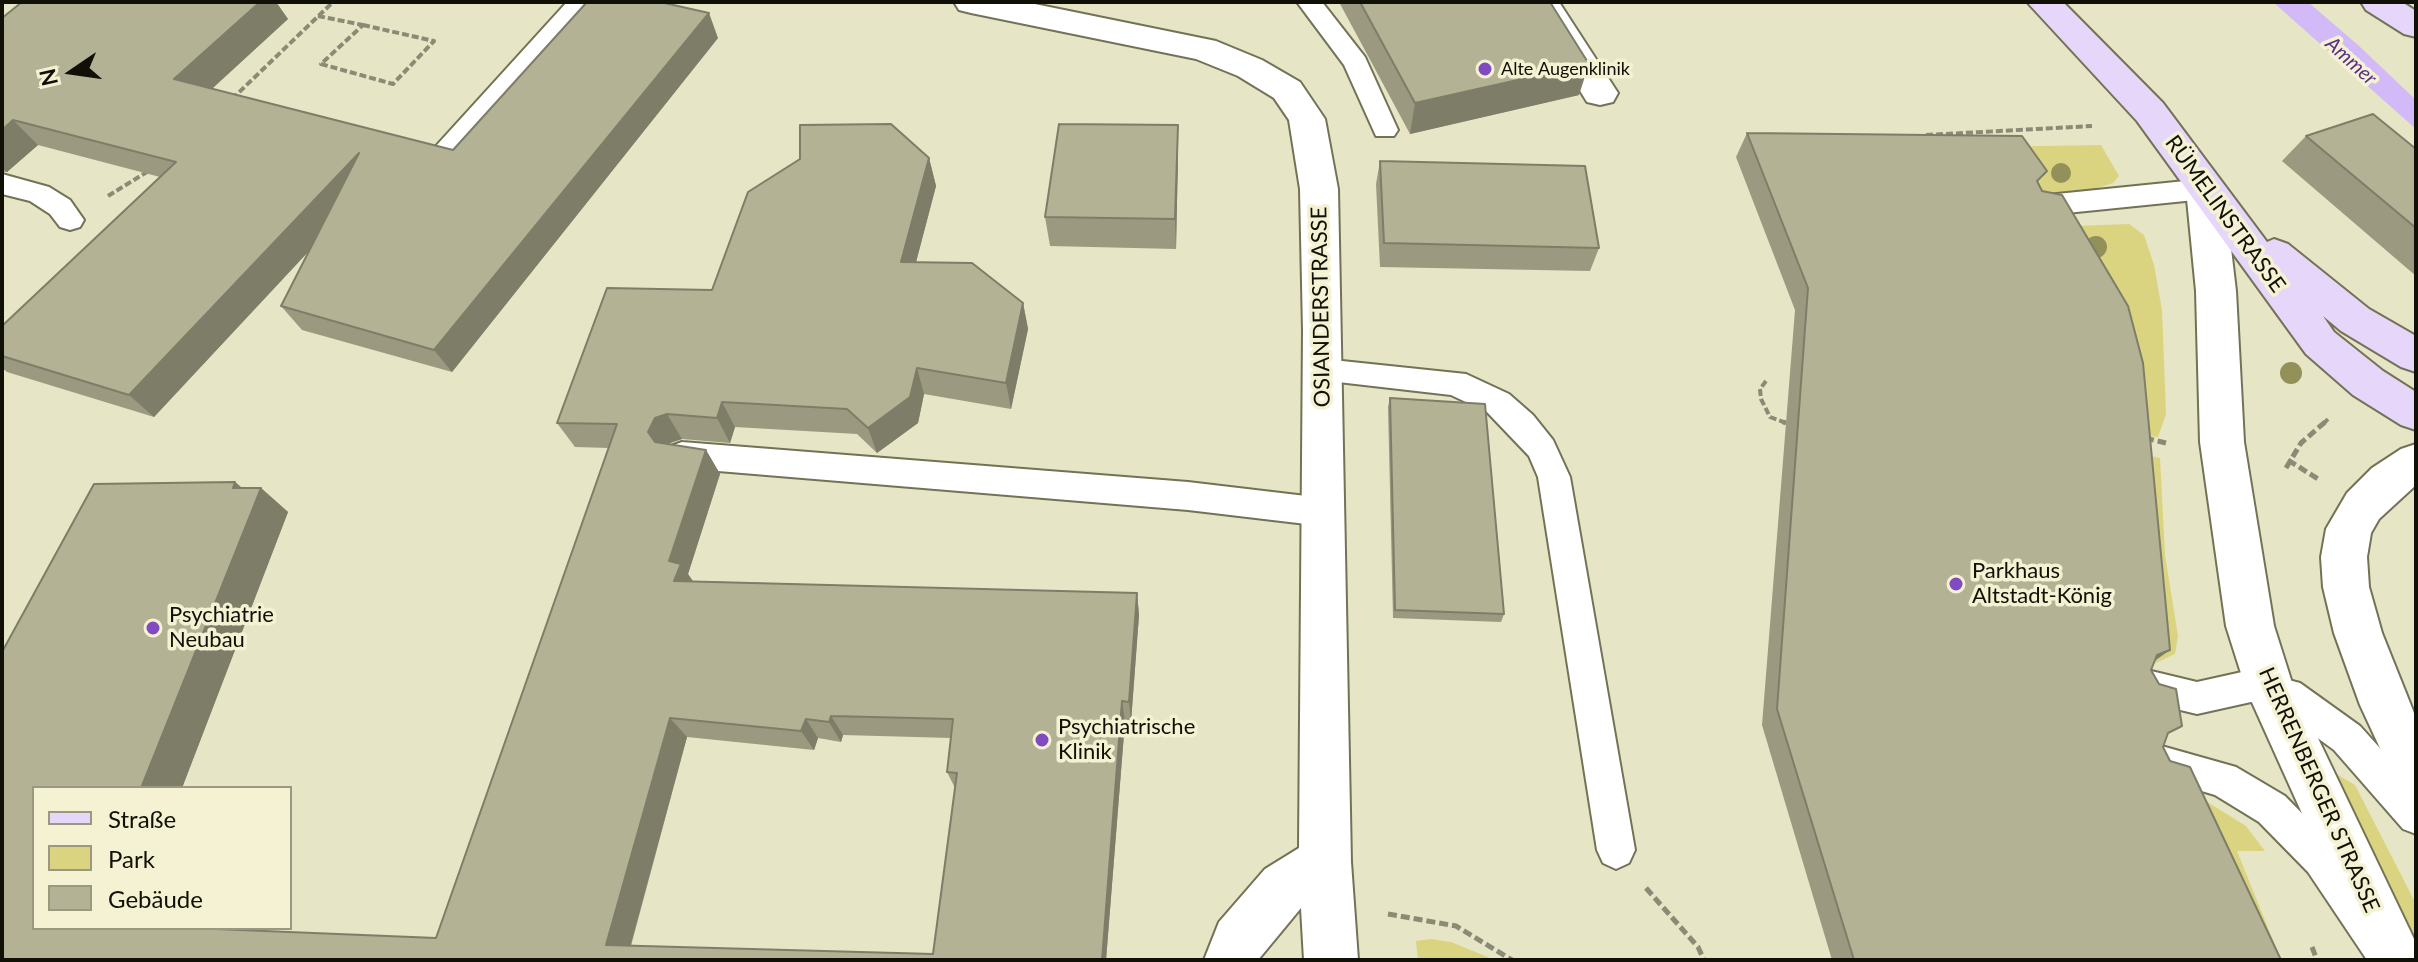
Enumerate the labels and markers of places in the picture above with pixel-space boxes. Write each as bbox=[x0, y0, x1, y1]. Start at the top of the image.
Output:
place label: Alte Augenklinik bbox=[1501, 58, 1630, 80]
marker: Alte Augenklinik bbox=[1476, 60, 1494, 78]
place label: Parkhaus Altstadt-König bbox=[1972, 558, 2112, 610]
marker: Parkhaus Altstadt-König bbox=[1947, 575, 1965, 593]
place label: Psychiatrie Neubau bbox=[169, 602, 274, 654]
marker: Psychiatrie Neubau bbox=[144, 619, 162, 637]
place label: Psychiatrische Klinik bbox=[1058, 714, 1195, 766]
marker: Psychiatrische Klinik bbox=[1033, 731, 1051, 749]

